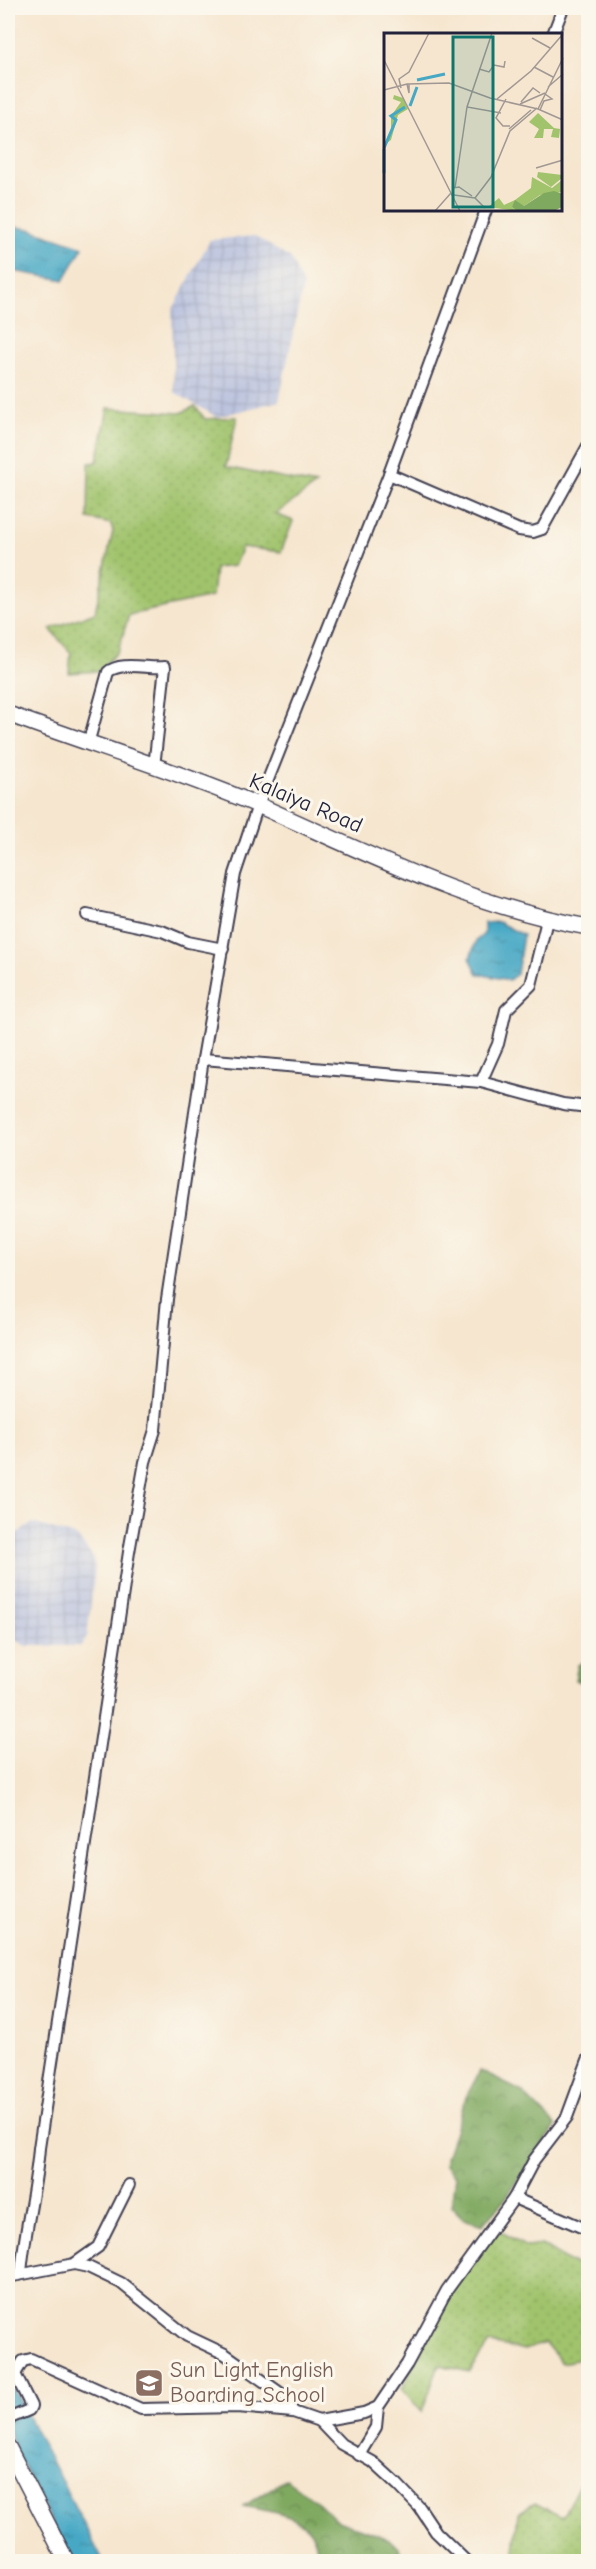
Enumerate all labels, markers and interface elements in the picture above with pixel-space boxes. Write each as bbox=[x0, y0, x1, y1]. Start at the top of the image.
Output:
inset map bbox=[384, 33, 563, 212]
street label: Kalaiya Road bbox=[245, 767, 367, 839]
place label: Sun Light English Boarding School bbox=[170, 2357, 334, 2408]
school or university icon: Sun Light English Boarding School bbox=[133, 2367, 165, 2399]

